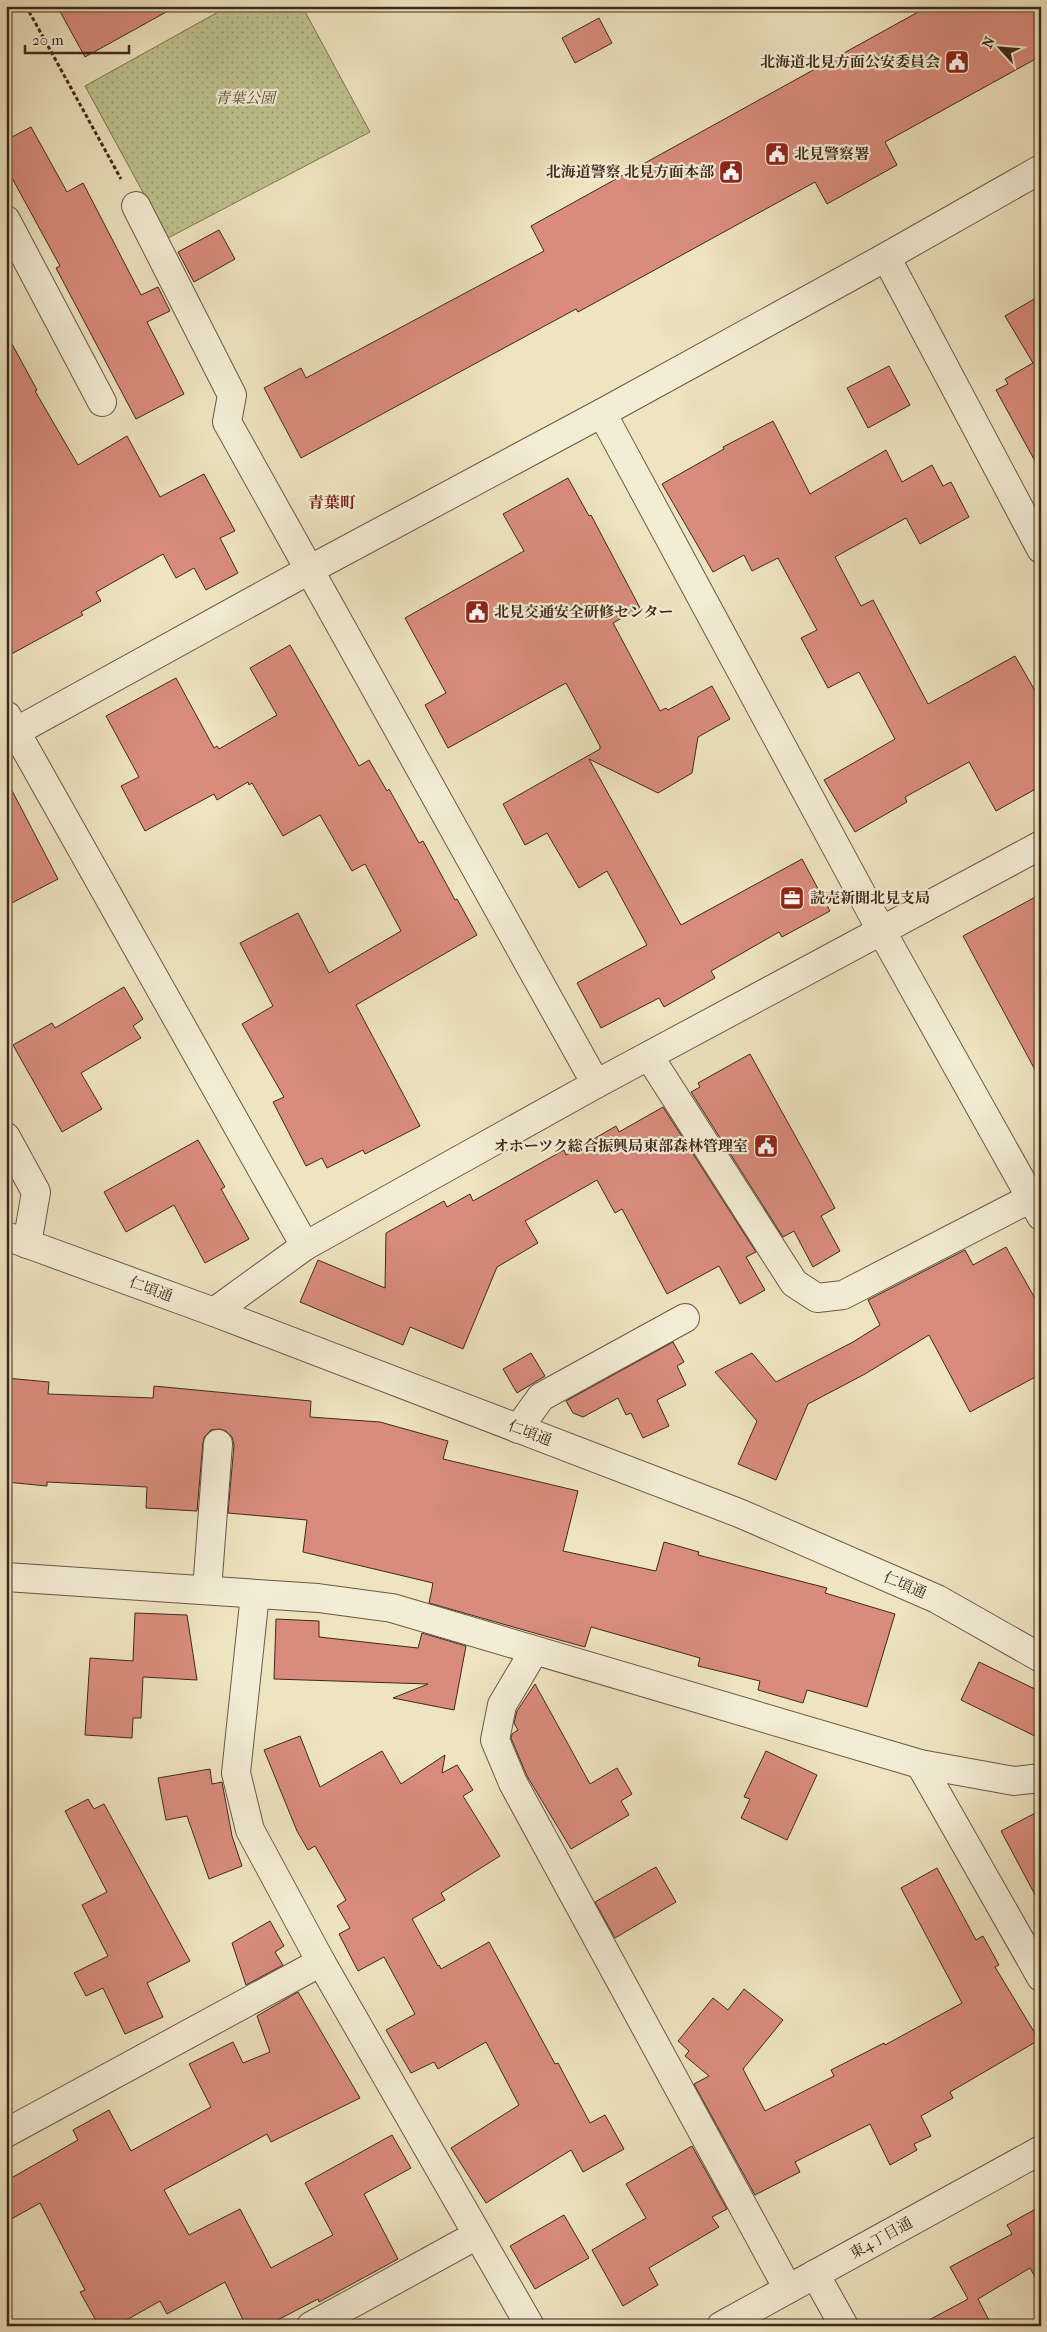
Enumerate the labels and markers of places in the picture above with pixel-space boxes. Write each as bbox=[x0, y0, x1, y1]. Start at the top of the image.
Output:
public building icon: 北海道北見方面公安委員会 bbox=[944, 49, 970, 75]
place label: 北海道北見方面公安委員会 bbox=[760, 53, 940, 71]
public building icon: 北見警察署 bbox=[764, 141, 790, 167]
place label: 北見警察署 bbox=[794, 145, 869, 163]
public building icon: 北海道警察 北見方面本部 bbox=[718, 159, 744, 185]
place label: 北海道警察 北見方面本部 bbox=[546, 163, 715, 181]
public building icon: 北見交通安全研修センター bbox=[464, 599, 490, 625]
place label: 北見交通安全研修センター bbox=[494, 603, 673, 621]
office icon: 読売新聞北見支局 bbox=[779, 885, 805, 911]
place label: 読売新聞北見支局 bbox=[810, 889, 930, 907]
public building icon: オホーツク総合振興局東部森林管理室 bbox=[753, 1133, 779, 1159]
place label: オホーツク総合振興局東部森林管理室 bbox=[494, 1137, 748, 1155]

